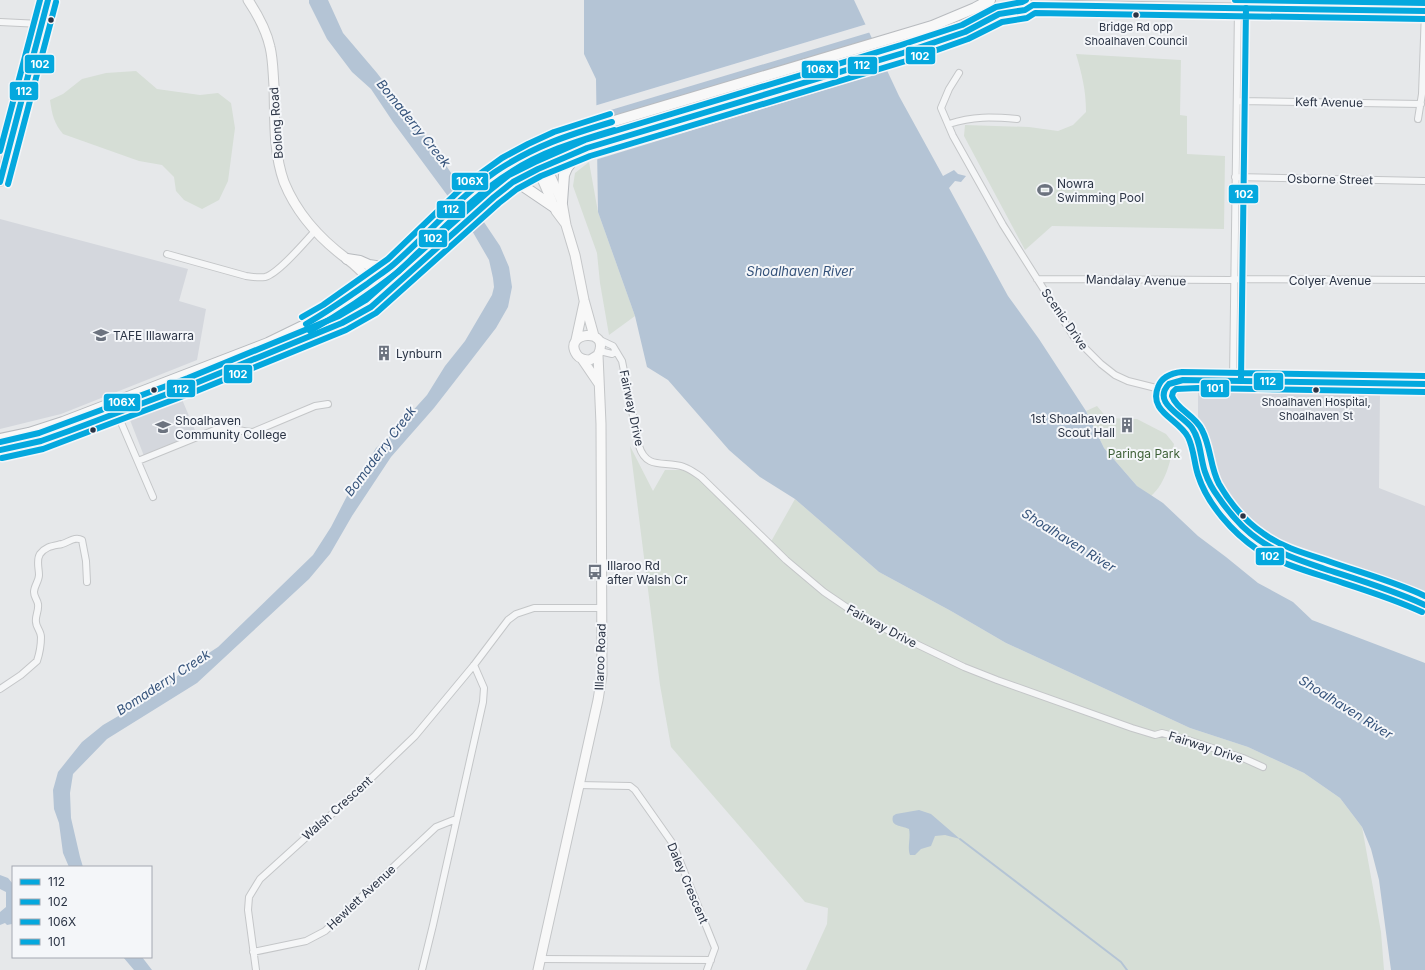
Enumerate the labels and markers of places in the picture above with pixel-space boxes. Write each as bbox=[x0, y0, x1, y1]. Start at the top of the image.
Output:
marker: Bridge Rd opp Shoalhaven Council bbox=[1131, 10, 1141, 20]
unlabelled marker bbox=[46, 15, 56, 25]
place label: Bridge Rd opp Shoalhaven Council bbox=[1085, 20, 1187, 48]
place label: Nowra Swimming Pool bbox=[1057, 176, 1144, 205]
sports icon: Nowra Swimming Pool bbox=[1036, 181, 1054, 199]
school or university icon: TAFE Illawarra bbox=[92, 326, 110, 344]
place label: TAFE Illawarra bbox=[113, 328, 194, 343]
building icon: Lynburn bbox=[375, 344, 393, 362]
place label: Lynburn bbox=[396, 346, 442, 361]
unlabelled marker bbox=[149, 385, 159, 395]
marker: Shoalhaven Hospital, Shoalhaven St bbox=[1311, 385, 1321, 395]
place label: Shoalhaven Hospital, Shoalhaven St bbox=[1261, 395, 1371, 423]
place label: 1st Shoalhaven Scout Hall bbox=[1030, 411, 1115, 440]
place label: Shoalhaven Community College bbox=[175, 413, 286, 442]
building icon: 1st Shoalhaven Scout Hall bbox=[1118, 416, 1136, 434]
school or university icon: Shoalhaven Community College bbox=[154, 418, 172, 436]
unlabelled marker bbox=[88, 425, 98, 435]
unlabelled marker bbox=[1238, 511, 1248, 521]
place label: Illaroo Rd after Walsh Cr bbox=[607, 558, 688, 587]
bus stop icon: Illaroo Rd after Walsh Cr bbox=[586, 563, 604, 581]

